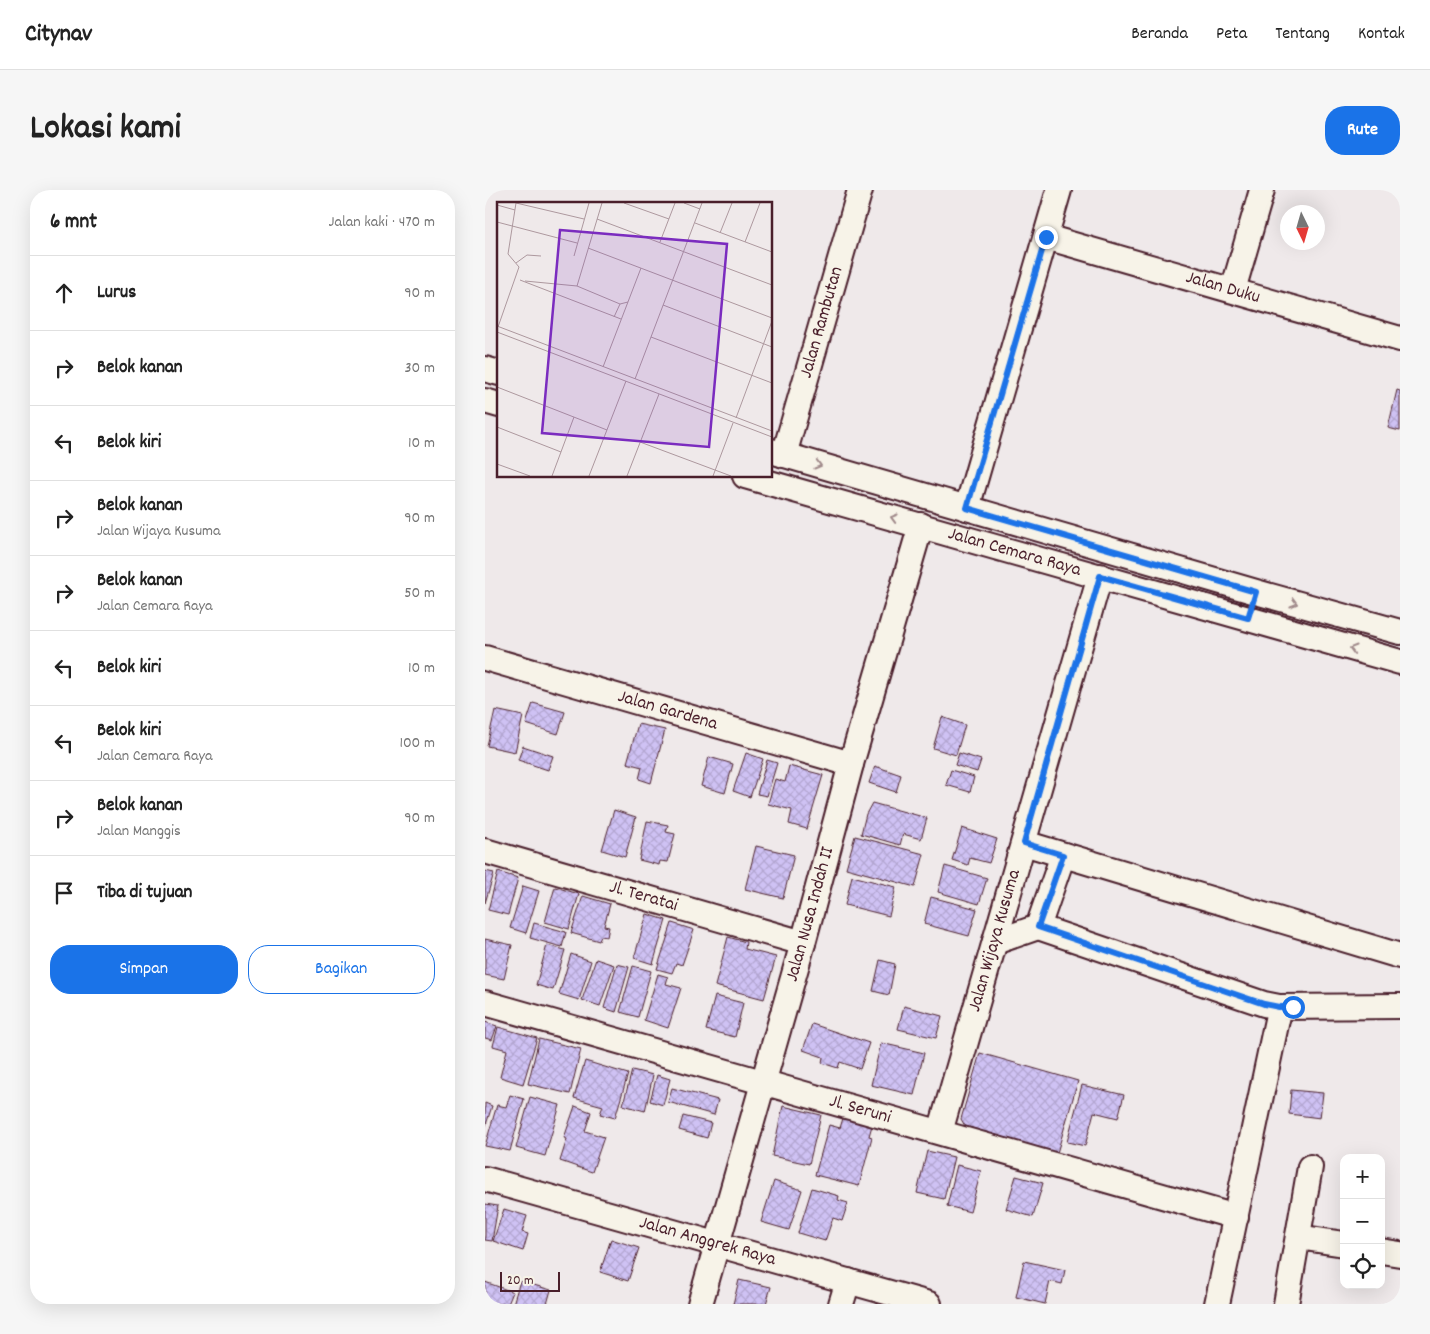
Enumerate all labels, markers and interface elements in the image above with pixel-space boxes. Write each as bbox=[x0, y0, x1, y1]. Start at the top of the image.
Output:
text: Citynav bbox=[25, 18, 92, 52]
text: Beranda bbox=[1131, 22, 1188, 47]
text: Peta bbox=[1216, 22, 1247, 47]
text: Tentang bbox=[1275, 22, 1330, 47]
text: Kontak bbox=[1358, 22, 1405, 47]
text: Lokasi kami bbox=[30, 105, 181, 155]
button: Rute bbox=[1325, 106, 1400, 155]
inset map bbox=[497, 202, 773, 478]
north arrow bbox=[1280, 205, 1325, 250]
text: 6 mnt bbox=[50, 208, 97, 238]
text: Jalan kaki · 470 m bbox=[329, 211, 435, 234]
route end bbox=[1035, 226, 1058, 249]
street label: Jalan Rambutan bbox=[793, 263, 851, 381]
street label: Jalan Duku bbox=[1182, 264, 1263, 312]
icon: ahead bbox=[50, 279, 78, 307]
text: Lurus bbox=[97, 280, 136, 307]
text: 90 m bbox=[404, 282, 435, 305]
icon: right bbox=[50, 354, 78, 382]
text: Belok kanan bbox=[97, 355, 183, 382]
text: 30 m bbox=[405, 357, 435, 380]
icon: left bbox=[50, 429, 78, 457]
text: Belok kiri bbox=[97, 430, 161, 457]
text: 10 m bbox=[408, 432, 435, 455]
one-way arrow bbox=[814, 459, 823, 470]
text: Belok kanan bbox=[97, 493, 183, 520]
icon: right bbox=[50, 504, 78, 532]
text: 90 m bbox=[404, 507, 435, 530]
one-way arrow bbox=[890, 513, 898, 523]
text: Jalan Wijaya Kusuma bbox=[97, 520, 221, 543]
street label: Jalan Cemara Raya bbox=[945, 521, 1085, 585]
text: Belok kanan bbox=[97, 568, 183, 595]
icon: right bbox=[50, 579, 78, 607]
text: 50 m bbox=[404, 582, 435, 605]
text: Jalan Cemara Raya bbox=[97, 595, 213, 618]
one-way arrow bbox=[1289, 597, 1297, 607]
one-way arrow bbox=[1350, 644, 1358, 654]
icon: left bbox=[50, 654, 78, 682]
text: Belok kiri bbox=[97, 655, 161, 682]
text: 10 m bbox=[408, 657, 435, 680]
street label: Jalan Gardena bbox=[614, 684, 722, 738]
text: Belok kiri bbox=[97, 718, 161, 745]
icon: left bbox=[50, 729, 78, 757]
text: 100 m bbox=[399, 732, 435, 755]
text: Jalan Cemara Raya bbox=[97, 745, 213, 768]
text: Belok kanan bbox=[97, 793, 183, 820]
icon: right bbox=[50, 804, 78, 832]
text: 90 m bbox=[404, 807, 435, 830]
text: Jalan Manggis bbox=[97, 820, 181, 843]
street label: Jalan Nusa Indah II bbox=[779, 844, 842, 985]
street label: Jalan Wijaya Kusuma bbox=[962, 865, 1029, 1015]
street label: Jl. Teratai bbox=[606, 874, 682, 920]
icon: arrive bbox=[50, 879, 78, 907]
text: Tiba di tujuan bbox=[97, 880, 192, 907]
button: Simpan bbox=[50, 945, 238, 994]
button: Bagikan bbox=[248, 945, 435, 994]
route start bbox=[1282, 996, 1305, 1019]
street label: Jl. Seruni bbox=[826, 1088, 895, 1132]
map controls bbox=[1340, 1154, 1385, 1289]
button: + bbox=[1340, 1154, 1385, 1199]
button: − bbox=[1340, 1199, 1385, 1244]
street label: Jalan Anggrek Raya bbox=[636, 1210, 780, 1274]
button: locate bbox=[1340, 1244, 1385, 1289]
scale bar bbox=[500, 1269, 560, 1292]
text: 20 m bbox=[507, 1271, 534, 1291]

